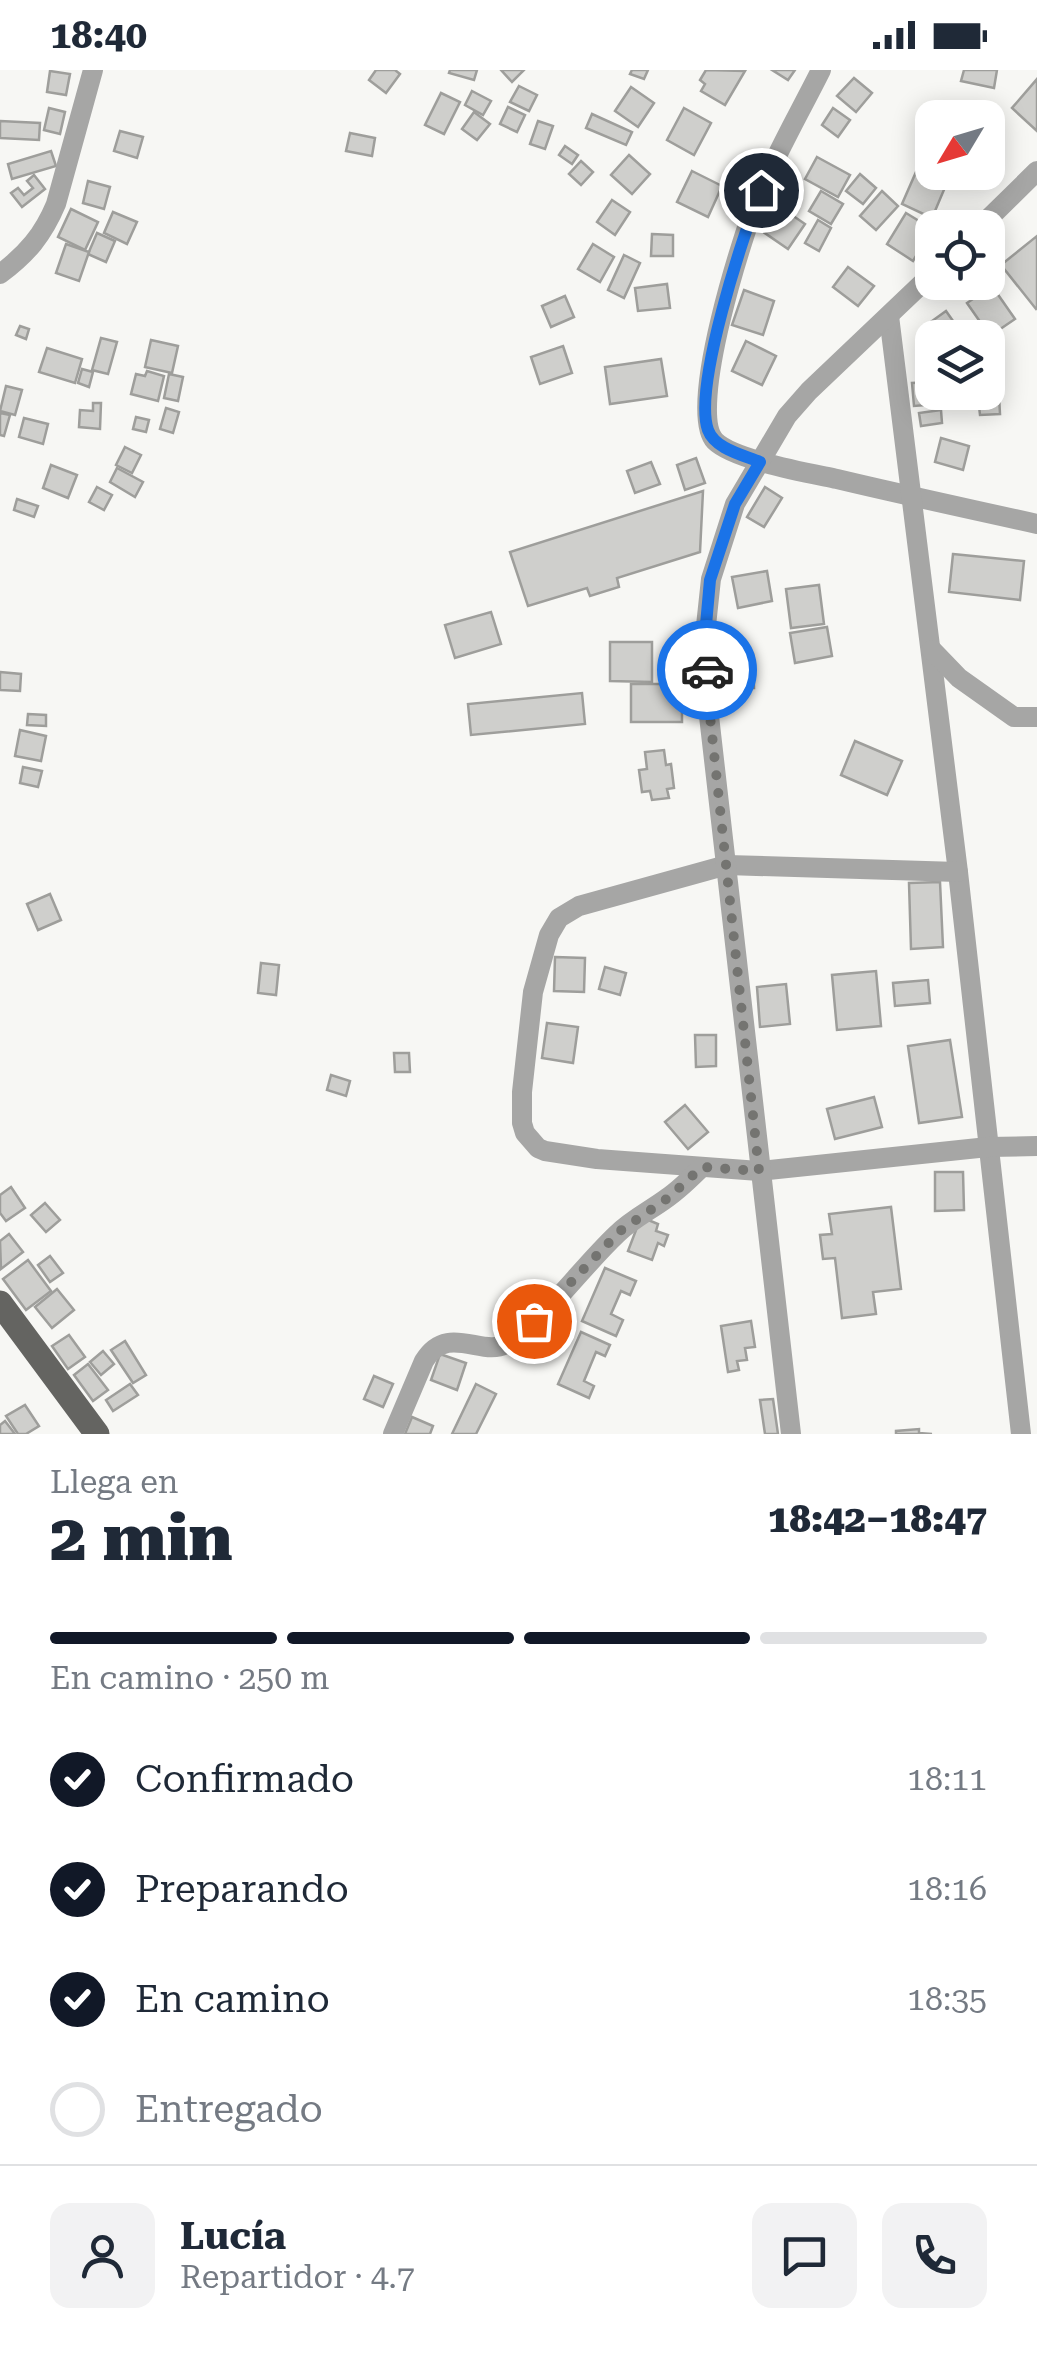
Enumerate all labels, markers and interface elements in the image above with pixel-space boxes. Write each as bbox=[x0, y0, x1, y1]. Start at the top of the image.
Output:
text: 18:40 bbox=[50, 13, 147, 57]
north arrow bbox=[915, 100, 1005, 190]
map controls bbox=[915, 100, 1005, 410]
pin bbox=[719, 148, 804, 233]
icon: home bbox=[734, 163, 789, 218]
button: locate bbox=[915, 210, 1005, 300]
button: layers bbox=[915, 320, 1005, 410]
courier bbox=[657, 620, 757, 720]
icon: car bbox=[680, 643, 735, 698]
pin bbox=[492, 1279, 577, 1364]
icon: bag bbox=[507, 1294, 562, 1349]
text: Llega en bbox=[50, 1463, 178, 1501]
text: 18:42–18:47 bbox=[768, 1497, 987, 1541]
text: 2 min bbox=[50, 1500, 233, 1576]
text: En camino · 250 m bbox=[50, 1659, 330, 1697]
icon: check bbox=[50, 1752, 105, 1807]
text: Confirmado bbox=[135, 1757, 354, 1801]
text: 18:11 bbox=[907, 1760, 987, 1798]
icon: check bbox=[50, 1862, 105, 1917]
text: Preparando bbox=[135, 1867, 349, 1911]
text: 18:16 bbox=[907, 1870, 987, 1908]
icon: check bbox=[50, 1972, 105, 2027]
text: En camino bbox=[135, 1977, 330, 2021]
text: 18:35 bbox=[907, 1980, 987, 2018]
text: Entregado bbox=[135, 2087, 323, 2131]
button: person bbox=[50, 2203, 155, 2308]
button: chat bbox=[752, 2203, 857, 2308]
button: phone bbox=[882, 2203, 987, 2308]
text: Lucía bbox=[180, 2214, 286, 2258]
text: Repartidor · 4.7 bbox=[180, 2258, 415, 2296]

